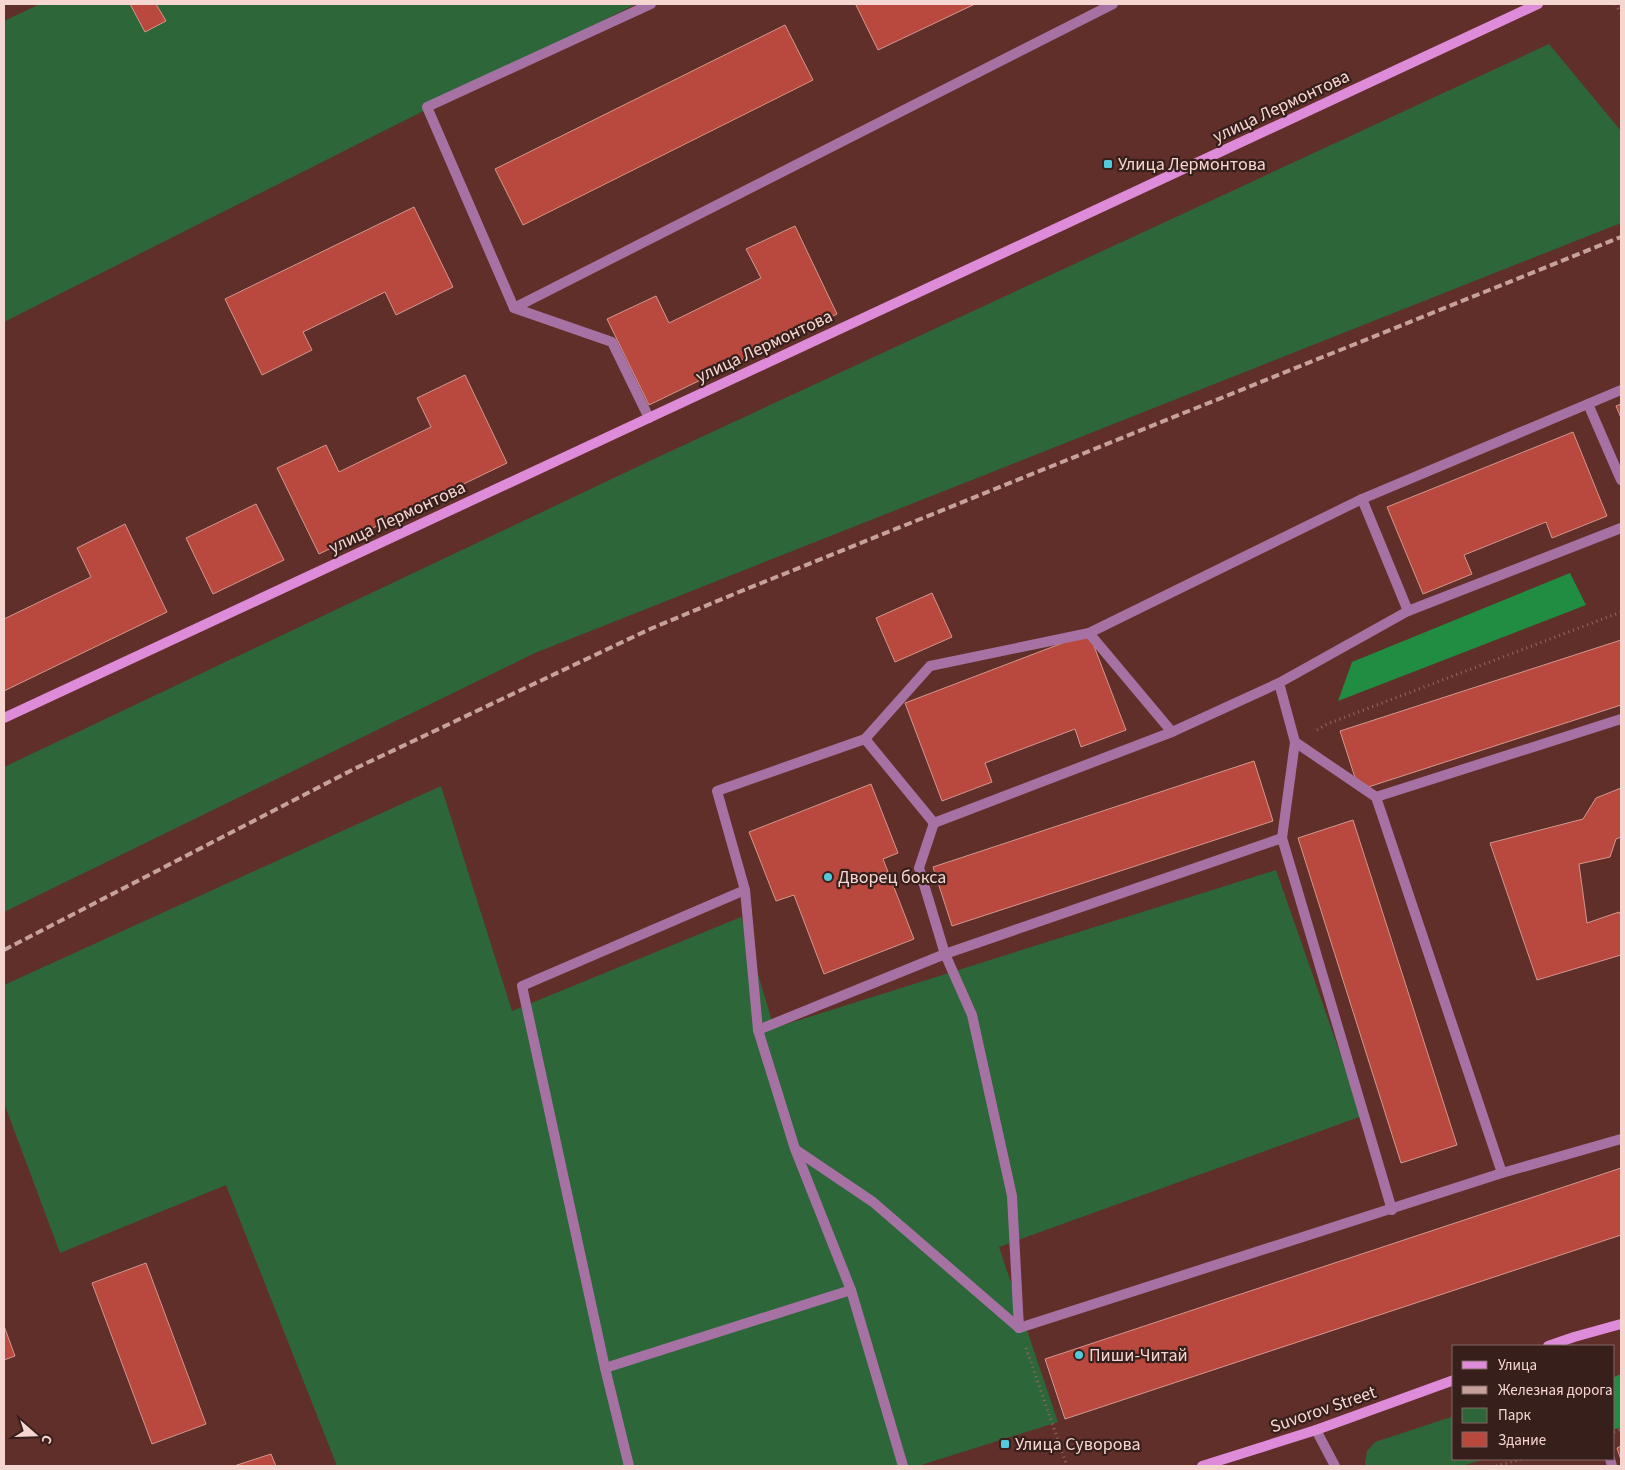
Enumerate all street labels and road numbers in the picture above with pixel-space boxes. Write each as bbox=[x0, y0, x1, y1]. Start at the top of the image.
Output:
street label: улица Лермонтова bbox=[1209, 64, 1354, 149]
street label: улица Лермонтова bbox=[692, 304, 837, 389]
street label: улица Лермонтова bbox=[325, 475, 470, 560]
street label: Suvorov Street bbox=[1267, 1380, 1379, 1439]

